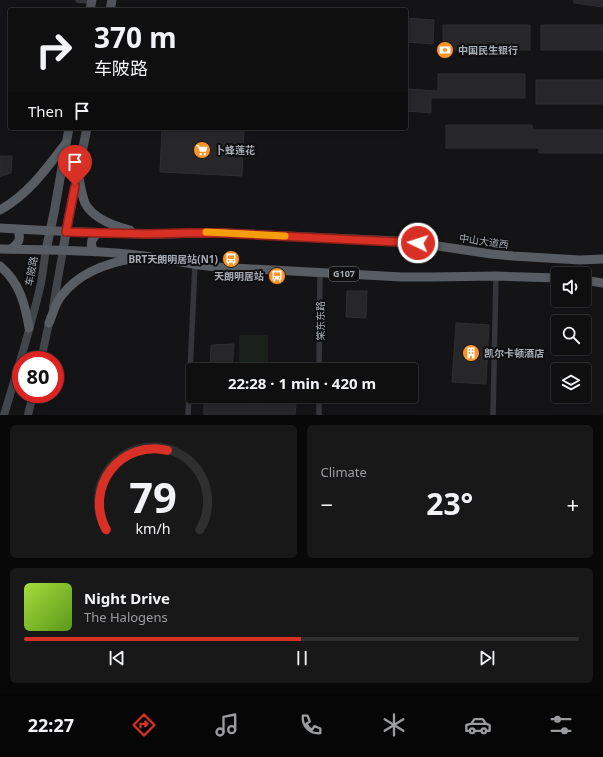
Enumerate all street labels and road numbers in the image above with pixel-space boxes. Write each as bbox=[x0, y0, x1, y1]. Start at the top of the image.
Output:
street label: 中山大道西 bbox=[458, 231, 510, 251]
street label: 车陂路 bbox=[22, 255, 40, 287]
road number: G107 bbox=[329, 267, 359, 281]
street label: 棠东东路 bbox=[313, 301, 327, 341]

